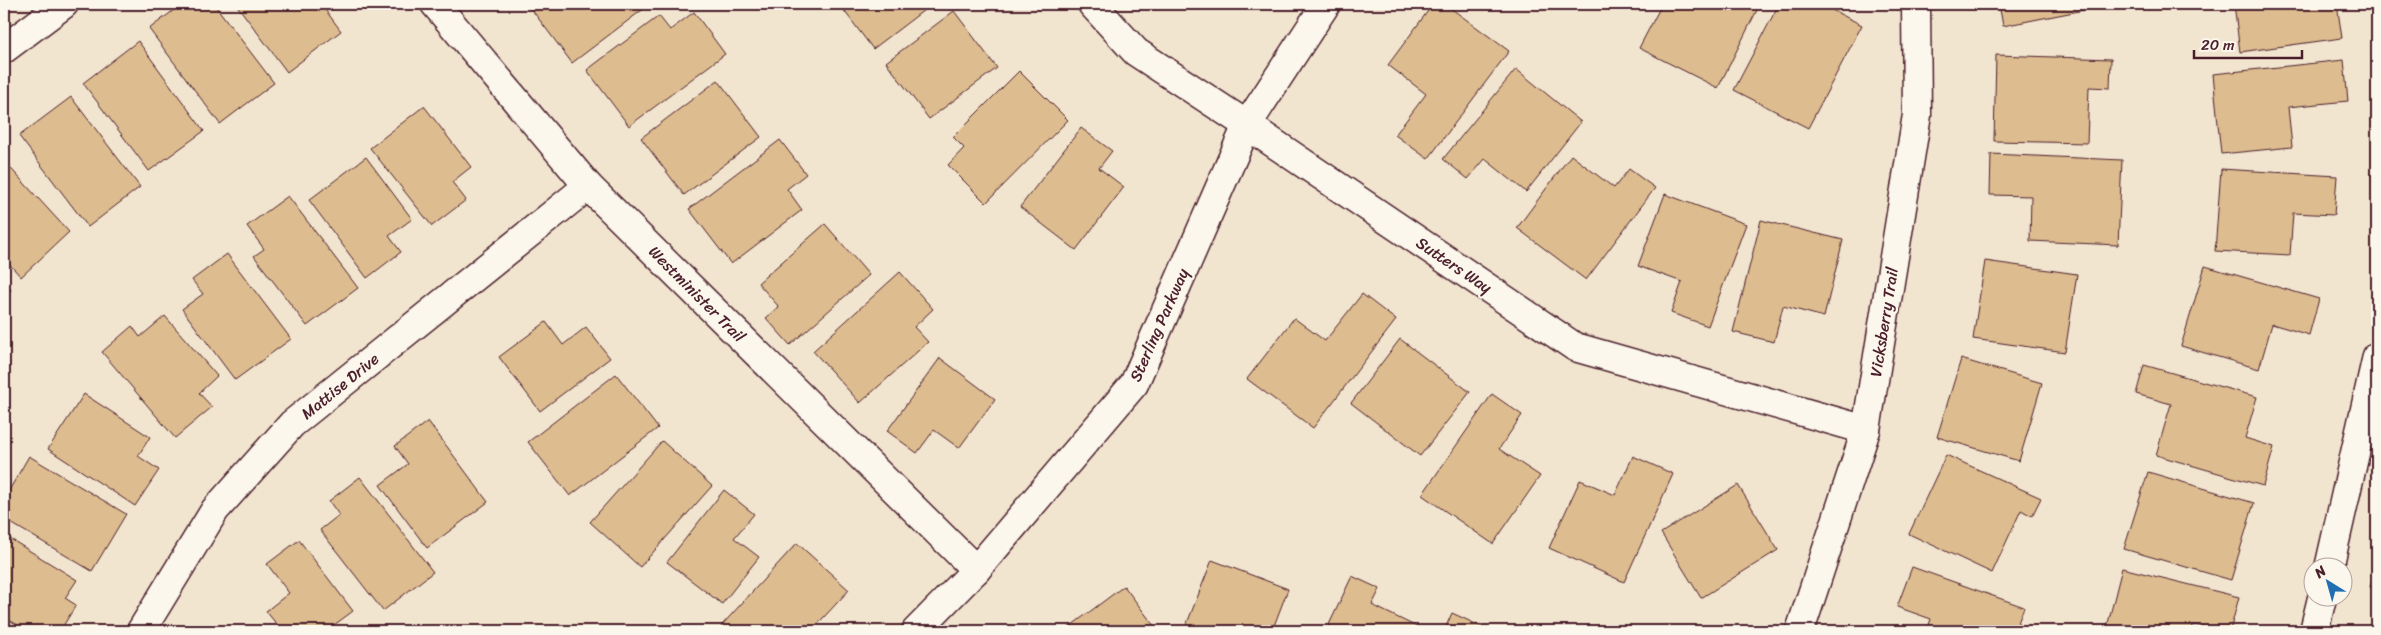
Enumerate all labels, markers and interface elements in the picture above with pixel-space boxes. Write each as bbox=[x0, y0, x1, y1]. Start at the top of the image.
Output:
scale bar bbox=[2194, 28, 2301, 60]
text: 20 m bbox=[2201, 32, 2235, 58]
street label: Sutters Way bbox=[1410, 229, 1499, 302]
street label: Westminister Trail bbox=[641, 238, 753, 350]
street label: Sterling Parkway bbox=[1121, 263, 1197, 387]
street label: Vicksberry Trail bbox=[1861, 265, 1907, 379]
street label: Mattise Drive bbox=[294, 345, 386, 427]
north arrow bbox=[2304, 558, 2354, 608]
text: N bbox=[2308, 559, 2332, 586]

